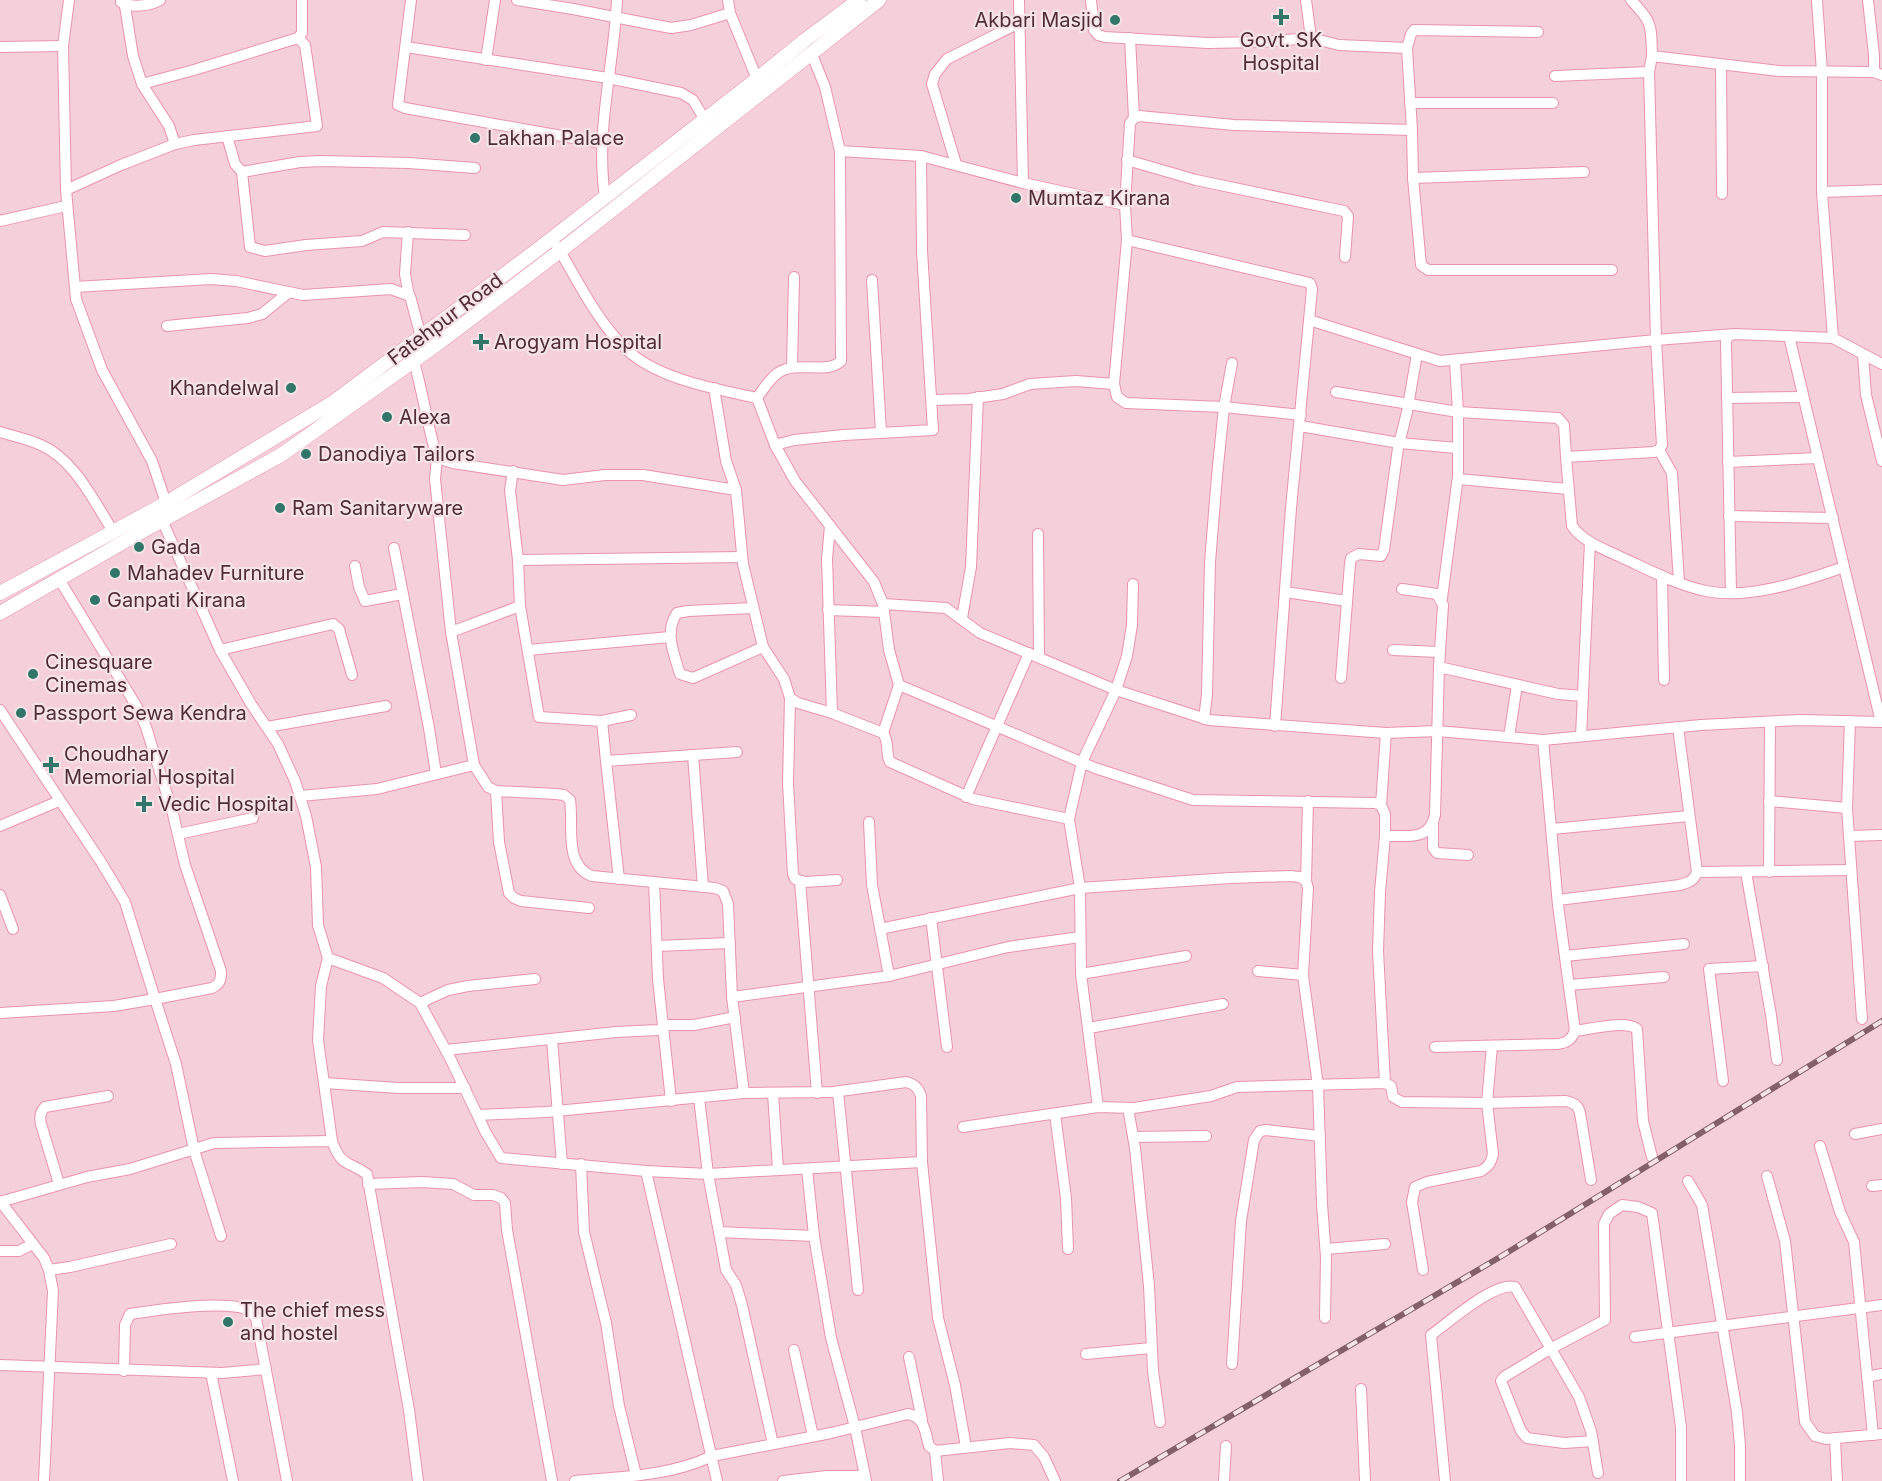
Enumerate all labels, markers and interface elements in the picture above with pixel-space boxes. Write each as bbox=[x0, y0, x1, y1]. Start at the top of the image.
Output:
place label: Akbari Masjid bbox=[974, 8, 1103, 32]
marker: Govt. SK Hospital bbox=[1272, 8, 1290, 26]
marker: Akbari Masjid bbox=[1108, 13, 1122, 27]
place label: Govt. SK Hospital bbox=[1240, 28, 1322, 75]
place label: Lakhan Palace bbox=[487, 126, 624, 150]
marker: Lakhan Palace bbox=[468, 131, 482, 145]
place label: Mumtaz Kirana bbox=[1028, 186, 1170, 210]
marker: Mumtaz Kirana bbox=[1009, 191, 1023, 205]
street label: Fatehpur Road bbox=[383, 268, 507, 370]
place label: Arogyam Hospital bbox=[494, 330, 662, 354]
marker: Arogyam Hospital bbox=[472, 333, 490, 351]
place label: Khandelwal bbox=[169, 376, 279, 400]
marker: Khandelwal bbox=[284, 381, 298, 395]
place label: Alexa bbox=[399, 405, 451, 429]
marker: Alexa bbox=[380, 410, 394, 424]
place label: Danodiya Tailors bbox=[318, 442, 475, 466]
marker: Danodiya Tailors bbox=[299, 447, 313, 461]
place label: Ram Sanitaryware bbox=[292, 496, 463, 520]
marker: Ram Sanitaryware bbox=[273, 501, 287, 515]
place label: Gada bbox=[151, 535, 201, 559]
marker: Gada bbox=[132, 540, 146, 554]
place label: Mahadev Furniture bbox=[127, 561, 304, 585]
marker: Mahadev Furniture bbox=[108, 566, 122, 580]
place label: Ganpati Kirana bbox=[107, 588, 246, 612]
marker: Ganpati Kirana bbox=[88, 593, 102, 607]
place label: Cinesquare Cinemas bbox=[45, 650, 153, 697]
marker: Cinesquare Cinemas bbox=[26, 667, 40, 681]
place label: Passport Sewa Kendra bbox=[33, 701, 247, 725]
marker: Passport Sewa Kendra bbox=[14, 706, 28, 720]
place label: Choudhary Memorial Hospital bbox=[64, 742, 235, 789]
marker: Choudhary Memorial Hospital bbox=[42, 756, 60, 774]
place label: Vedic Hospital bbox=[158, 792, 294, 816]
marker: Vedic Hospital bbox=[135, 795, 153, 813]
place label: The chief mess and hostel bbox=[240, 1298, 385, 1345]
marker: The chief mess and hostel bbox=[221, 1315, 235, 1329]

